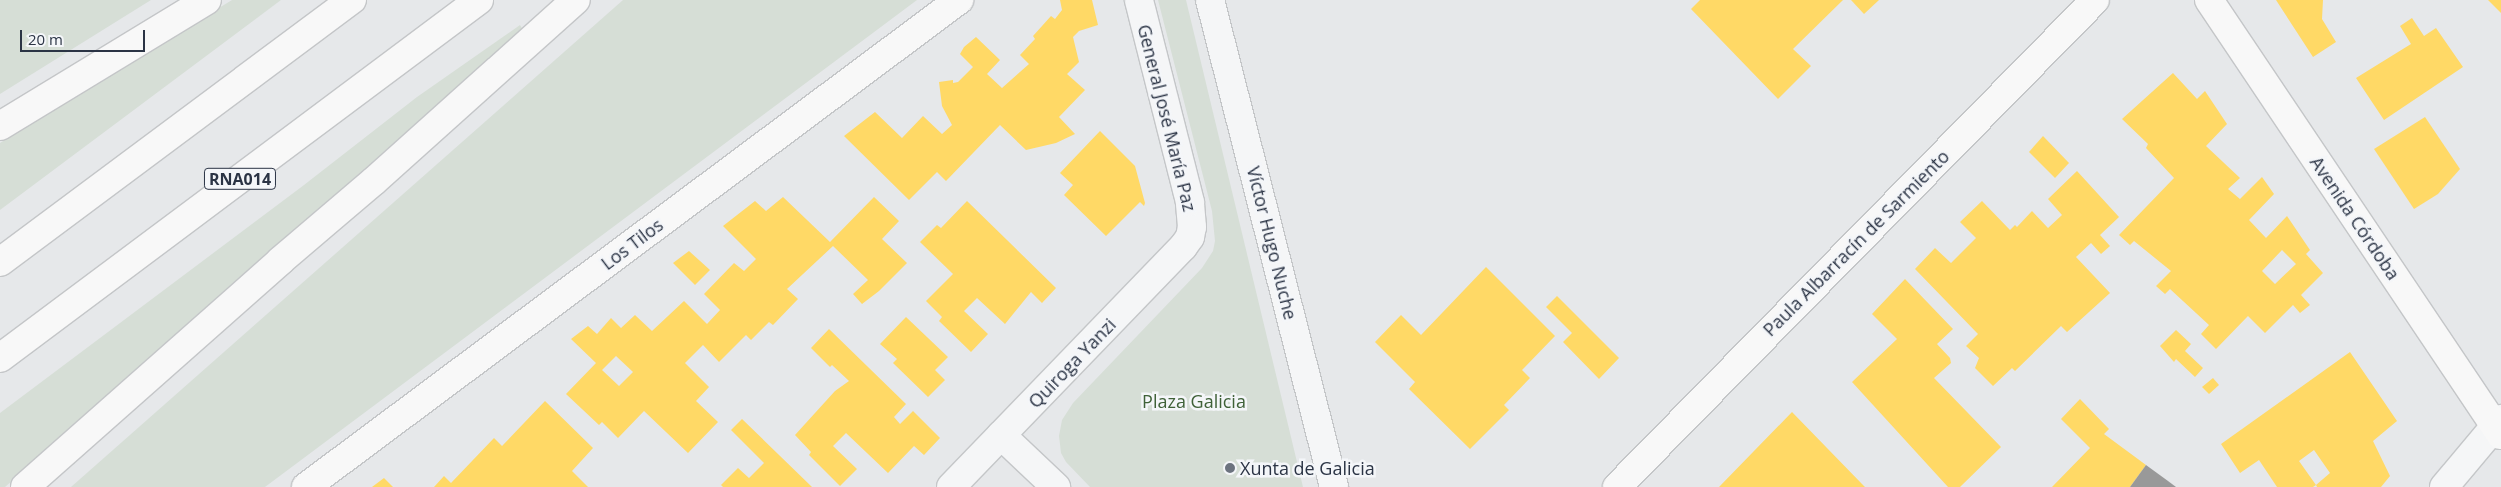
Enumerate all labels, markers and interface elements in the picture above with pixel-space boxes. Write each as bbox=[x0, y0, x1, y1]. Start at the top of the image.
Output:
scale bar bbox=[22, 20, 148, 52]
street label: General José María Paz bbox=[1133, 22, 1201, 214]
text: 20 m bbox=[28, 29, 63, 49]
street label: Paula Albarracín de Sarmiento bbox=[1758, 145, 1954, 341]
street label: Avenida Córdoba bbox=[2306, 152, 2404, 284]
street label: Víctor Hugo Nuche bbox=[1243, 164, 1301, 322]
road number: RNA014 bbox=[204, 165, 276, 192]
street label: Los Tilos bbox=[597, 214, 667, 274]
street label: Quiroga Yanzi bbox=[1024, 314, 1120, 412]
park label: Plaza Galicia bbox=[1142, 390, 1246, 412]
place label: Xunta de Galicia bbox=[1240, 457, 1375, 479]
marker: Xunta de Galicia bbox=[1224, 462, 1236, 474]

